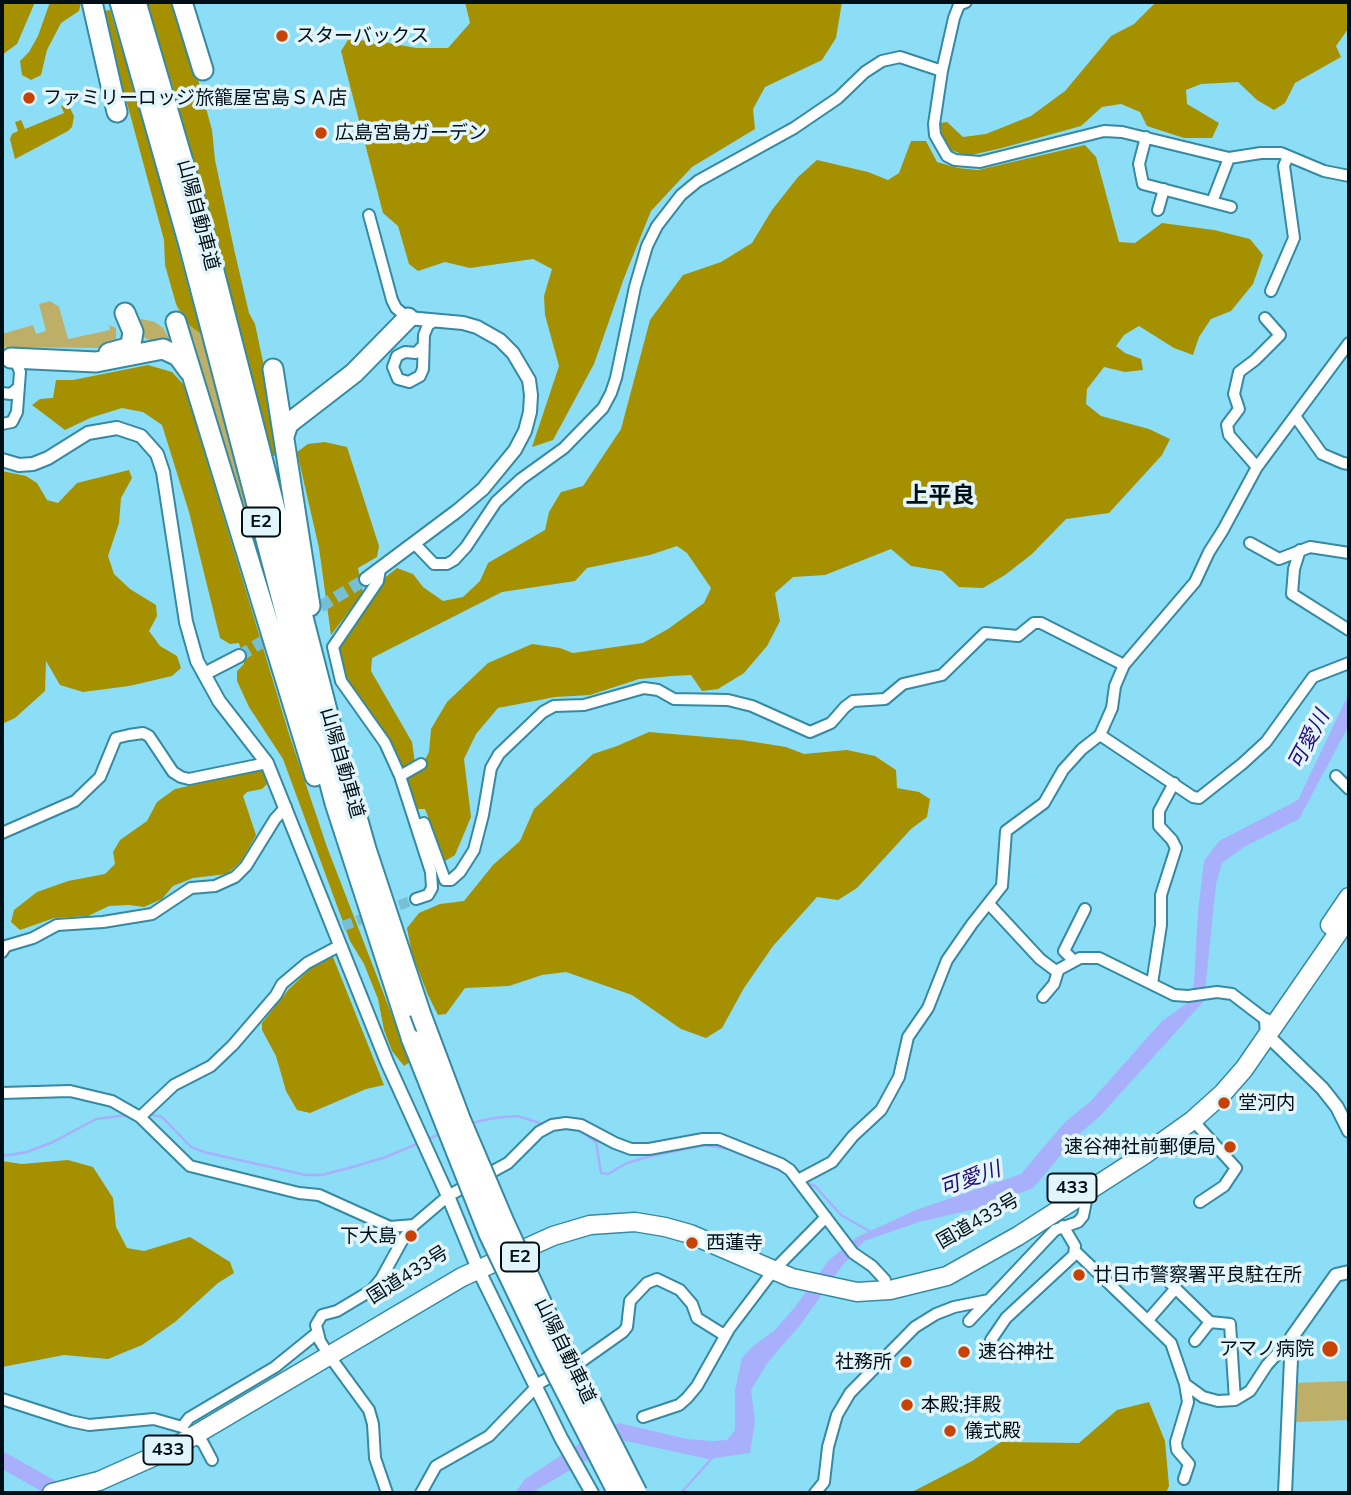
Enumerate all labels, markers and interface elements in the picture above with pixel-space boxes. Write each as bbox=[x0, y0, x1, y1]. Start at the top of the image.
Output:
place label: スターバックス bbox=[296, 25, 429, 47]
marker: スターバックス bbox=[274, 28, 290, 44]
place label: ファミリーロッジ旅籠屋宮島ＳＡ店 bbox=[43, 87, 347, 109]
marker: ファミリーロッジ旅籠屋宮島ＳＡ店 bbox=[21, 90, 37, 106]
place label: 広島宮島ガーデン bbox=[335, 122, 487, 144]
marker: 広島宮島ガーデン bbox=[313, 125, 329, 141]
street label: 山陽自動車道 bbox=[172, 157, 224, 273]
district label: 上平良 bbox=[906, 482, 974, 510]
road number: E2 bbox=[242, 508, 280, 536]
street label: 山陽自動車道 bbox=[315, 705, 369, 821]
water label: 可愛川 bbox=[1283, 706, 1335, 774]
place label: 堂河内 bbox=[1238, 1092, 1295, 1114]
marker: 堂河内 bbox=[1216, 1095, 1232, 1111]
place label: 速谷神社前郵便局 bbox=[1064, 1136, 1216, 1158]
marker: 速谷神社前郵便局 bbox=[1222, 1139, 1238, 1155]
water label: 可愛川 bbox=[936, 1157, 1004, 1201]
road number: 433 bbox=[1048, 1174, 1096, 1203]
street label: 国道433号 bbox=[933, 1188, 1023, 1254]
place label: 下大島 bbox=[340, 1225, 397, 1247]
marker: 下大島 bbox=[403, 1228, 419, 1244]
place label: 西蓮寺 bbox=[706, 1232, 763, 1254]
marker: 西蓮寺 bbox=[684, 1235, 700, 1251]
street label: 国道433号 bbox=[363, 1241, 453, 1309]
road number: E2 bbox=[501, 1242, 539, 1272]
place label: 廿日市警察署平良駐在所 bbox=[1093, 1264, 1302, 1286]
marker: 廿日市警察署平良駐在所 bbox=[1071, 1267, 1087, 1283]
street label: 山陽自動車道 bbox=[530, 1295, 600, 1407]
place label: アマノ病院 bbox=[1219, 1338, 1314, 1360]
marker: アマノ病院 bbox=[1320, 1339, 1340, 1359]
place label: 速谷神社 bbox=[978, 1341, 1054, 1363]
marker: 速谷神社 bbox=[956, 1344, 972, 1360]
place label: 社務所 bbox=[835, 1351, 892, 1373]
marker: 社務所 bbox=[898, 1354, 914, 1370]
place label: 本殿;拝殿 bbox=[921, 1394, 1001, 1416]
marker: 本殿;拝殿 bbox=[899, 1397, 915, 1413]
place label: 儀式殿 bbox=[964, 1420, 1021, 1442]
marker: 儀式殿 bbox=[942, 1423, 958, 1439]
road number: 433 bbox=[144, 1436, 192, 1464]

